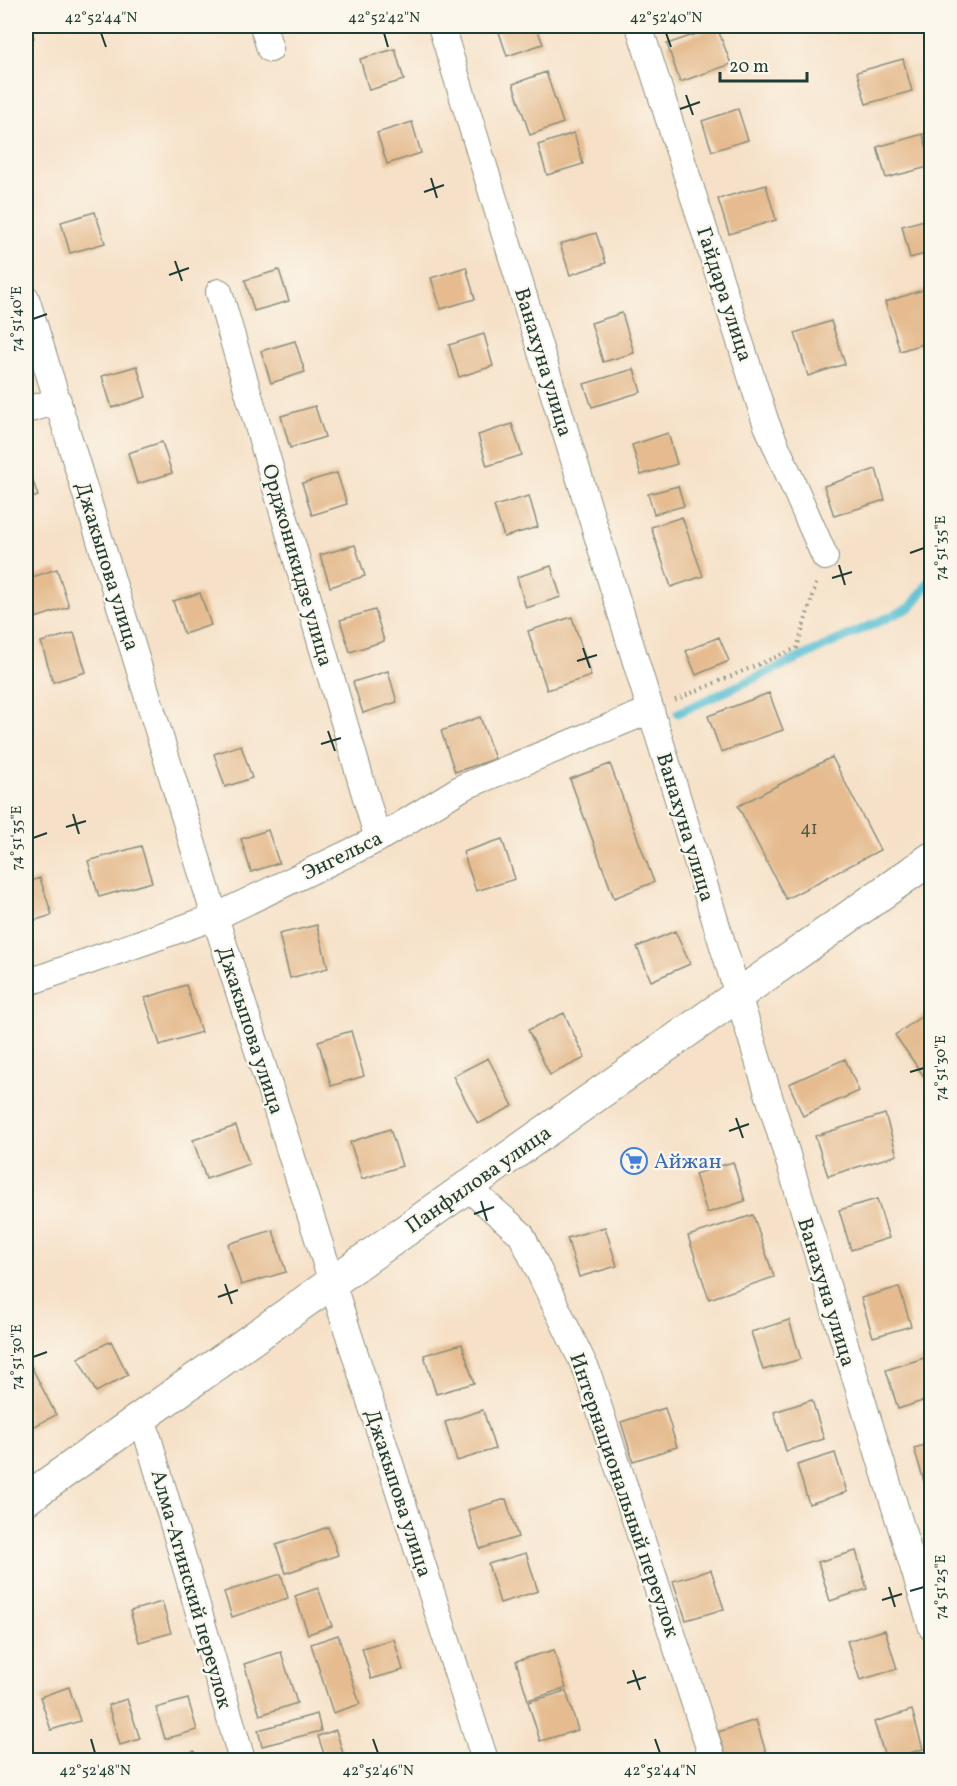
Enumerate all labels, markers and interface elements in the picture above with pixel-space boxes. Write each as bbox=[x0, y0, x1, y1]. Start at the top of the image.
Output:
text: 42°52'44"N bbox=[65, 8, 137, 29]
text: 42°52'42"N bbox=[348, 8, 420, 29]
text: 42°52'40"N bbox=[630, 8, 702, 29]
scale bar bbox=[720, 45, 807, 83]
text: 20 m bbox=[729, 55, 769, 80]
street label: Гайдара улица bbox=[688, 223, 759, 366]
street label: Ванахуна улица bbox=[506, 284, 579, 440]
text: 74°51'40"E bbox=[7, 286, 28, 352]
street label: Орджоникидзе улица bbox=[254, 461, 339, 670]
street label: Джакыпова улица bbox=[67, 479, 146, 654]
text: 74°51'35"E bbox=[931, 516, 952, 580]
street label: Ванахуна улица bbox=[648, 749, 721, 905]
text: 74°51'35"E bbox=[7, 806, 28, 870]
house number: 41 bbox=[800, 817, 818, 842]
street label: Энгельса bbox=[298, 824, 388, 888]
street label: Джакыпова улица bbox=[209, 943, 290, 1118]
text: 74°51'30"E bbox=[931, 1035, 952, 1101]
street label: Панфилова улица bbox=[400, 1119, 558, 1241]
supermarket icon: Айжан bbox=[619, 1146, 649, 1176]
place label: Айжан bbox=[654, 1148, 722, 1177]
street label: Ванахуна улица bbox=[789, 1214, 862, 1370]
text: 74°51'30"E bbox=[7, 1324, 28, 1390]
street label: Интернациональный переулок bbox=[561, 1349, 686, 1642]
street label: Джакыпова улица bbox=[357, 1406, 438, 1581]
street label: Алма-Атинский переулок bbox=[143, 1467, 239, 1712]
text: 74°51'25"E bbox=[931, 1554, 952, 1620]
text: 42°52'48"N bbox=[59, 1761, 131, 1782]
text: 42°52'46"N bbox=[342, 1761, 414, 1782]
text: 42°52'44"N bbox=[624, 1761, 696, 1782]

